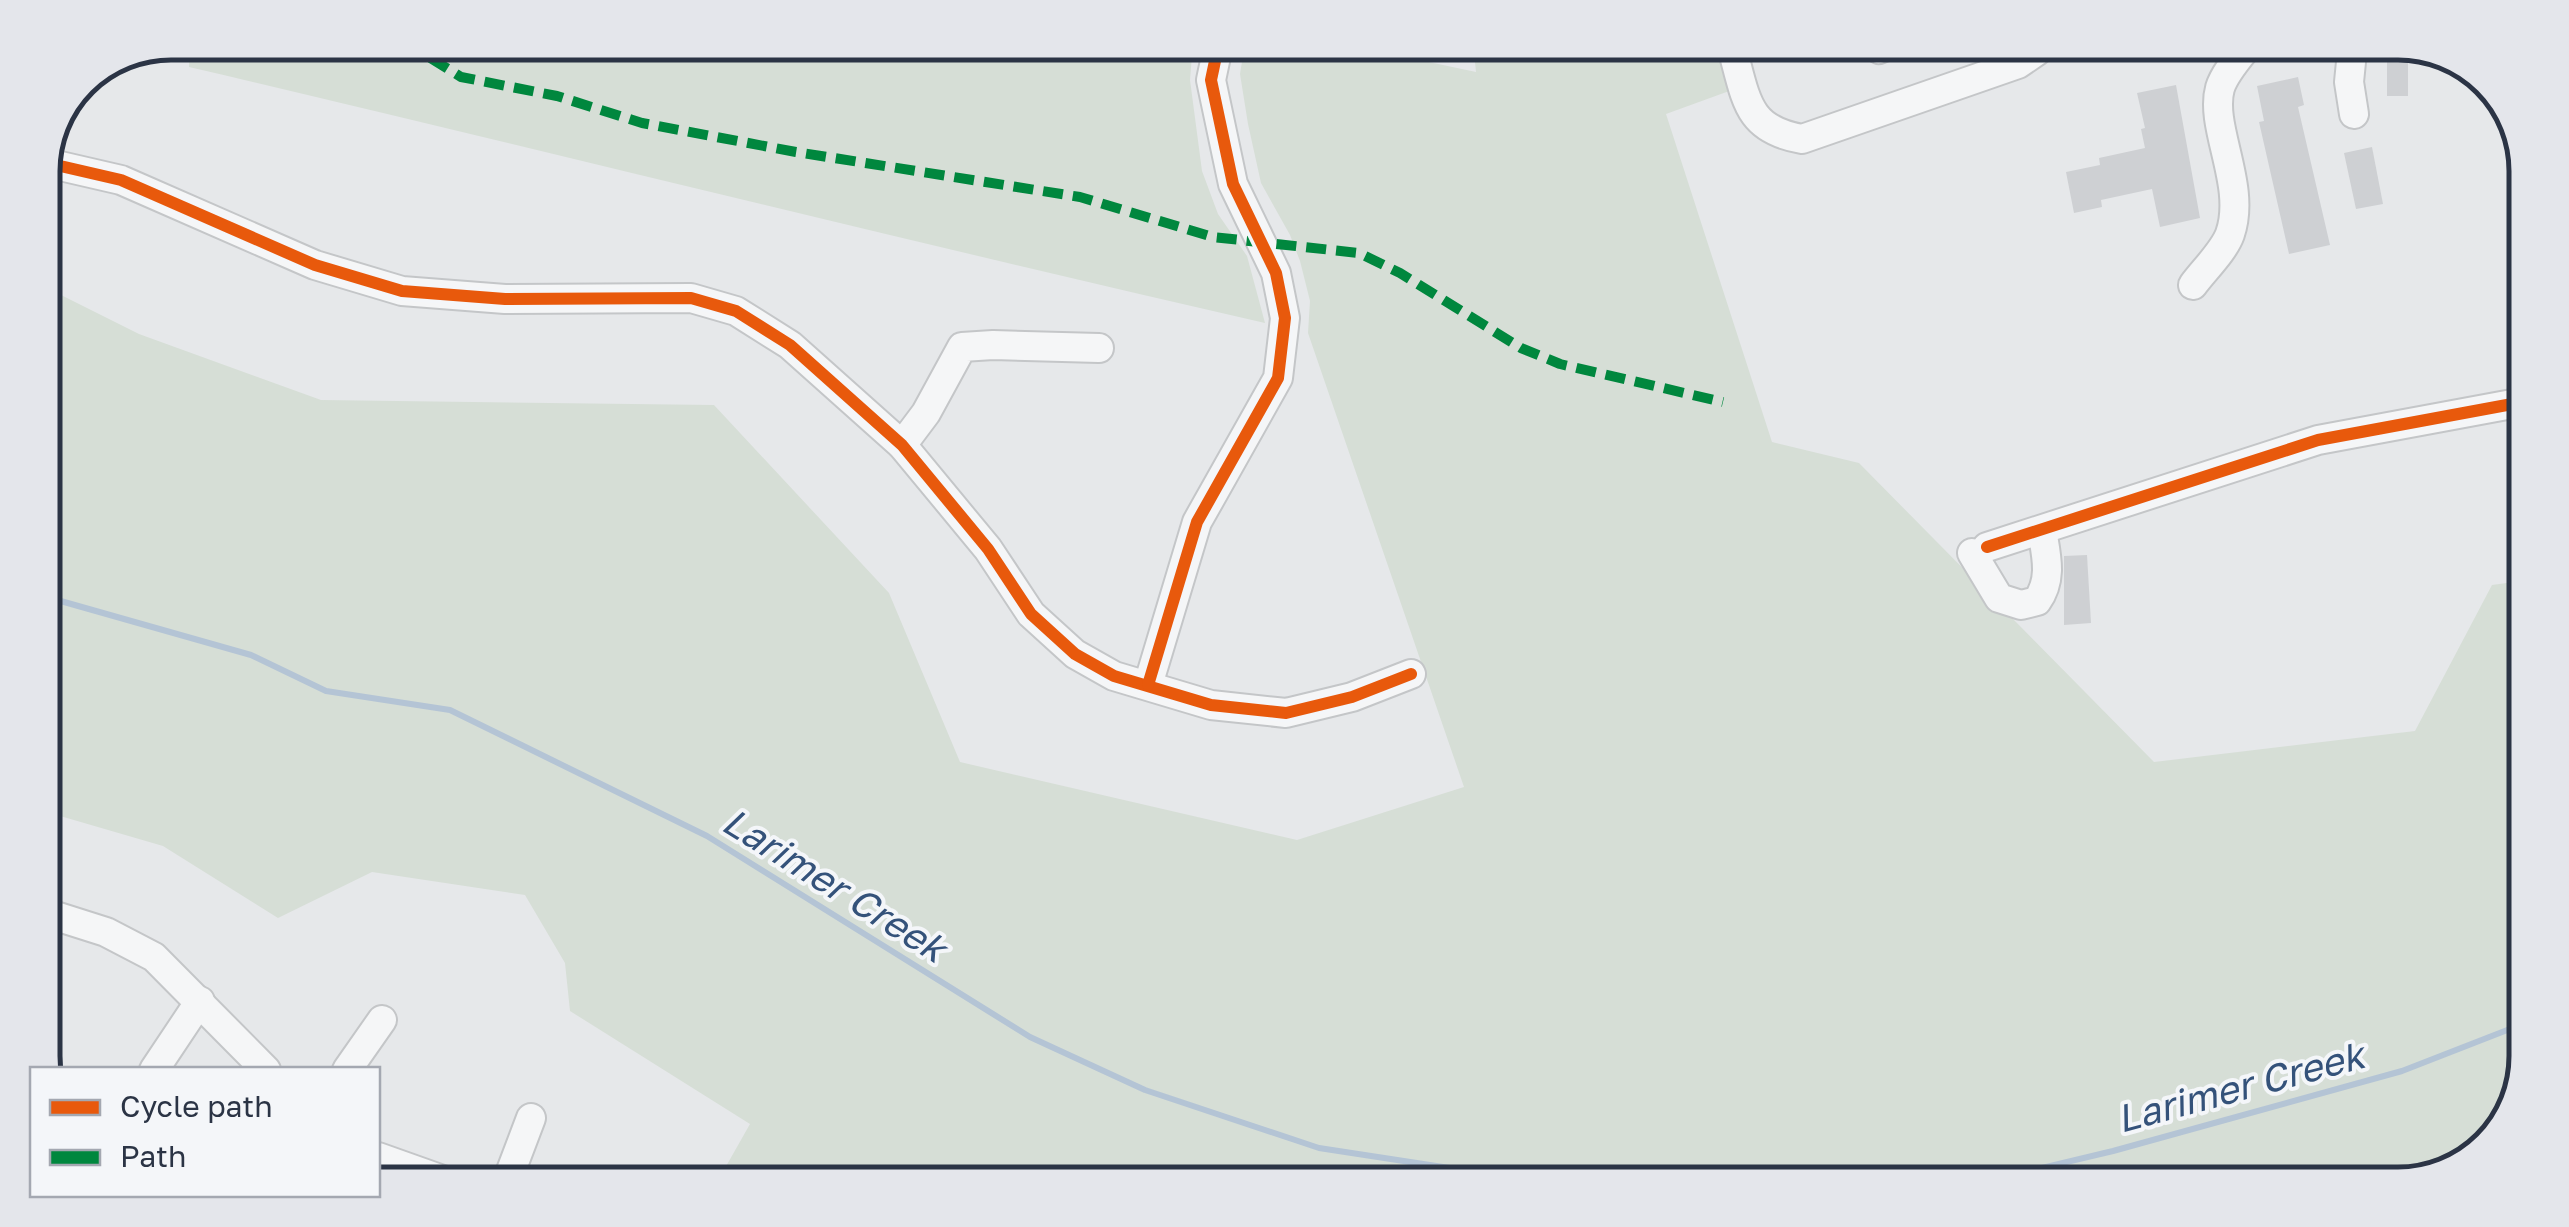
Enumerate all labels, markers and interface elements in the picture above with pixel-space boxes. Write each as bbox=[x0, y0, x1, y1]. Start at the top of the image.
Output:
water label: Larimer Creek bbox=[715, 798, 958, 972]
water label: Larimer Creek bbox=[2111, 1030, 2372, 1141]
legend bbox=[30, 1067, 380, 1197]
text: Cycle path bbox=[120, 1088, 273, 1124]
text: Path bbox=[120, 1138, 186, 1174]

